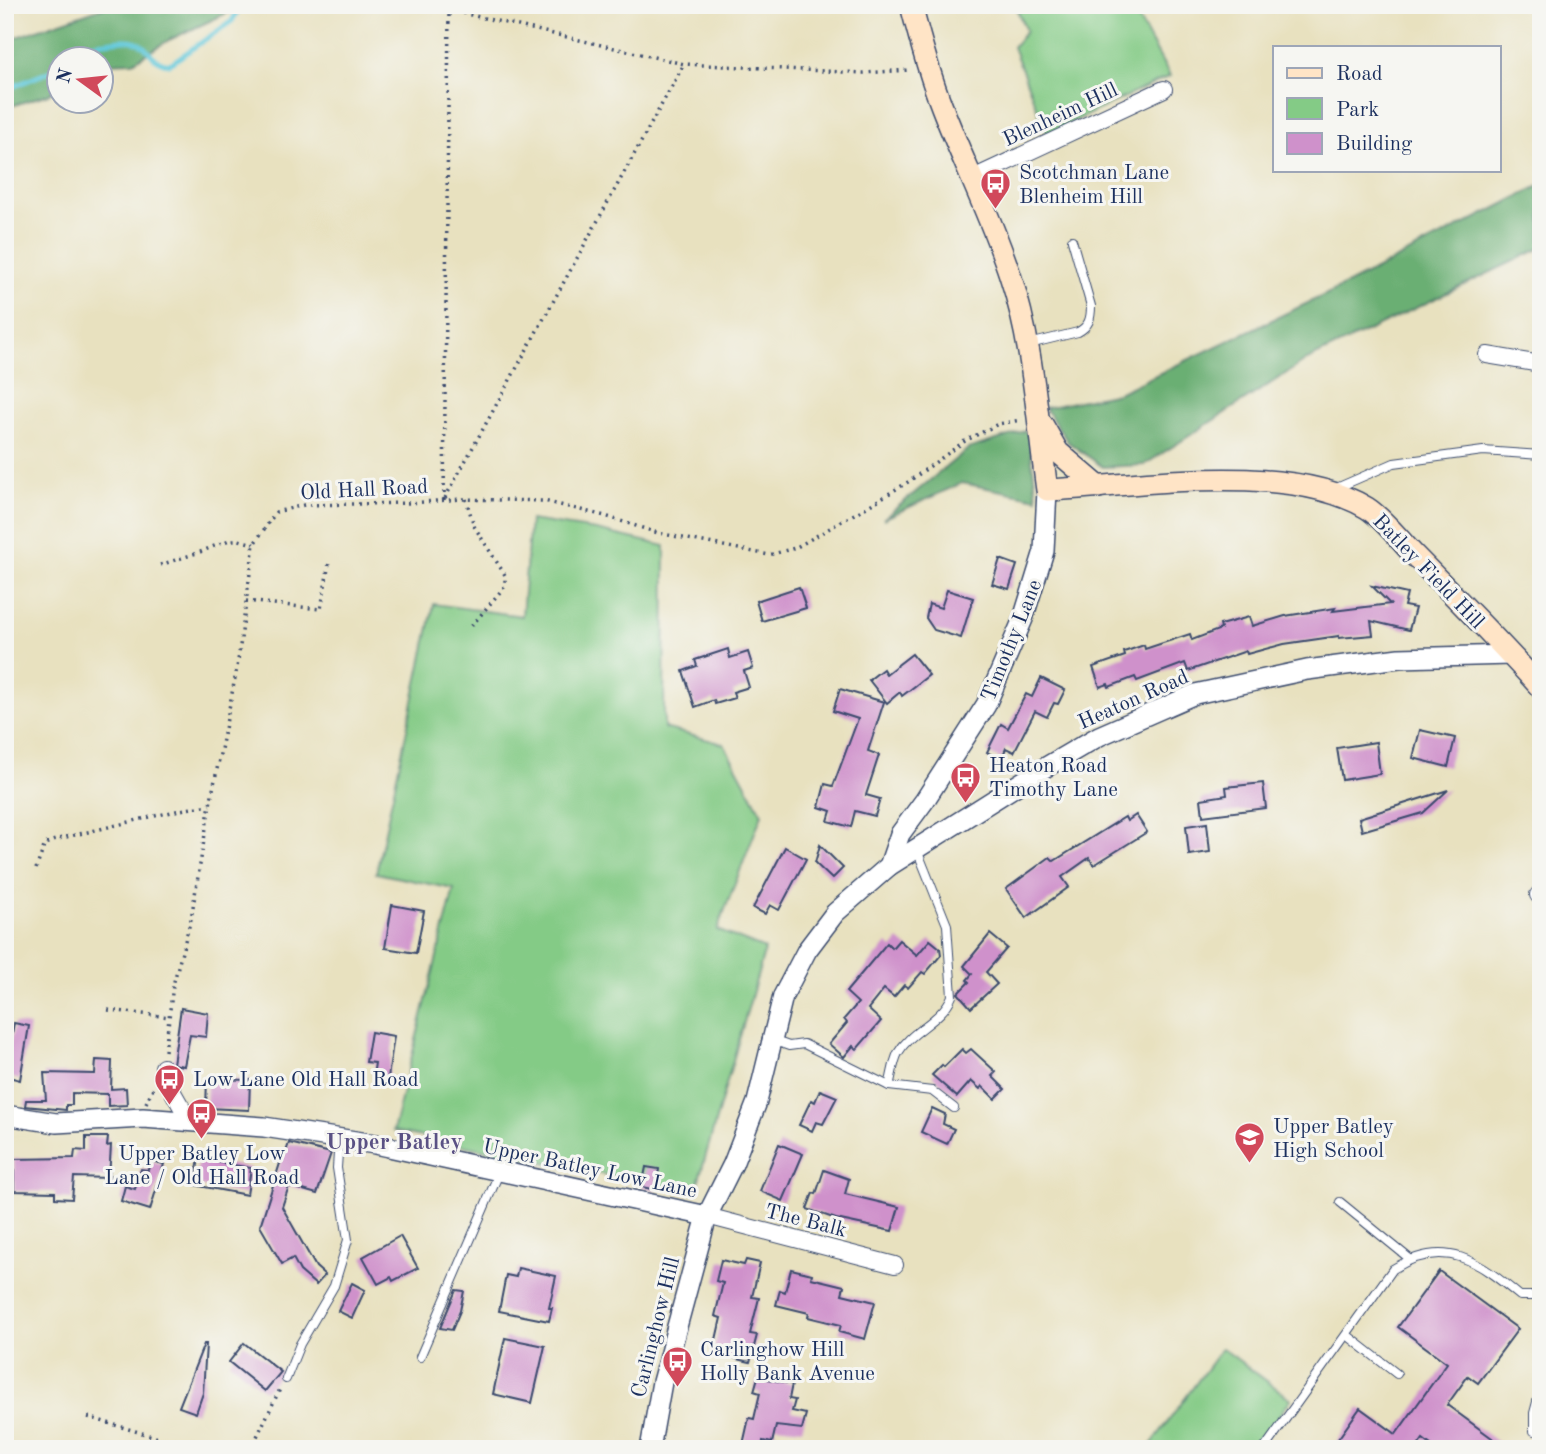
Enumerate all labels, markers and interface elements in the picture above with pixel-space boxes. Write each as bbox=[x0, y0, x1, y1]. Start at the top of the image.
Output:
north arrow bbox=[46, 46, 116, 116]
legend bbox=[1273, 46, 1500, 172]
text: Road bbox=[1336, 64, 1383, 85]
text: N bbox=[55, 66, 77, 86]
street label: Blenheim Hill bbox=[1000, 79, 1122, 151]
text: Park bbox=[1336, 100, 1379, 121]
text: Building bbox=[1336, 134, 1413, 155]
place label: Scotchman Lane Blenheim Hill bbox=[1019, 163, 1169, 208]
bus stop icon: Scotchman Lane Blenheim Hill bbox=[979, 167, 1013, 211]
street label: Old Hall Road bbox=[300, 477, 429, 504]
street label: Batley Field Hill bbox=[1368, 511, 1488, 634]
street label: Timothy Lane bbox=[978, 577, 1046, 704]
street label: Heaton Road bbox=[1075, 667, 1192, 734]
place label: Heaton Road Timothy Lane bbox=[989, 756, 1118, 801]
bus stop icon: Heaton Road Timothy Lane bbox=[949, 760, 983, 804]
bus stop icon: Low Lane Old Hall Road bbox=[153, 1062, 187, 1106]
place label: Low Lane Old Hall Road bbox=[193, 1070, 419, 1091]
bus stop icon: Upper Batley Low Lane / Old Hall Road bbox=[185, 1096, 219, 1140]
place label: Upper Batley High School bbox=[1273, 1117, 1394, 1162]
school or university icon: Upper Batley High School bbox=[1233, 1121, 1267, 1165]
district label: Upper Batley bbox=[326, 1131, 462, 1154]
street label: Upper Batley Low Lane bbox=[481, 1136, 699, 1202]
place label: Upper Batley Low Lane / Old Hall Road bbox=[105, 1144, 299, 1189]
street label: The Balk bbox=[763, 1201, 849, 1242]
street label: Carlinghow Hill bbox=[629, 1254, 684, 1400]
place label: Carlinghow Hill Holly Bank Avenue bbox=[700, 1340, 875, 1385]
bus stop icon: Carlinghow Hill Holly Bank Avenue bbox=[660, 1344, 694, 1388]

